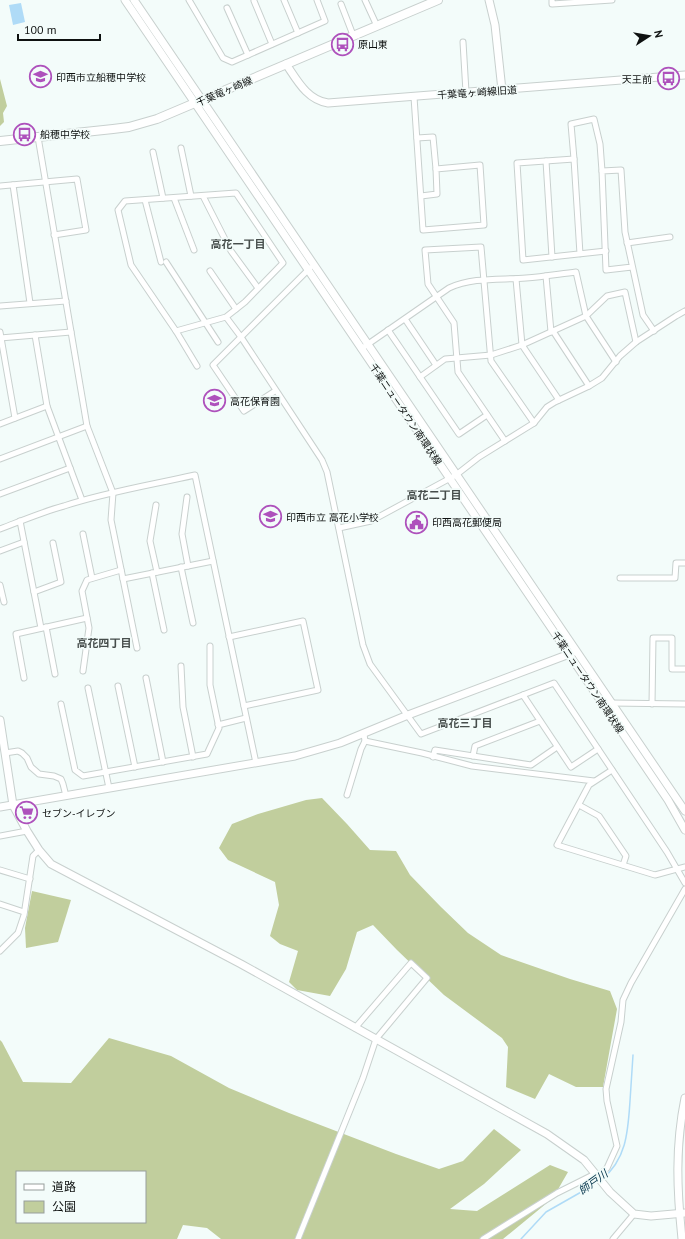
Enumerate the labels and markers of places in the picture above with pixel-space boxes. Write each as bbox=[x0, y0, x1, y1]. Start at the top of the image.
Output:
bus stop icon: 原山東 bbox=[329, 31, 355, 57]
place label: 原山東 bbox=[358, 38, 388, 51]
school or university icon: 印西市立船穂中学校 bbox=[28, 64, 54, 90]
bus stop icon: 天王前 bbox=[655, 66, 681, 92]
place label: 印西市立船穂中学校 bbox=[56, 71, 146, 84]
place label: 天王前 bbox=[622, 73, 652, 86]
bus stop icon: 船穂中学校 bbox=[12, 121, 38, 147]
place label: 船穂中学校 bbox=[40, 128, 90, 141]
school or university icon: 高花保育園 bbox=[201, 388, 227, 414]
place label: 高花保育園 bbox=[230, 395, 280, 408]
school or university icon: 印西市立 高花小学校 bbox=[257, 504, 283, 530]
public building icon: 印西高花郵便局 bbox=[404, 509, 430, 535]
place label: 印西市立 高花小学校 bbox=[286, 511, 379, 524]
place label: 印西高花郵便局 bbox=[432, 516, 502, 529]
supermarket icon: セブン-イレブン bbox=[13, 800, 39, 826]
place label: セブン-イレブン bbox=[42, 807, 116, 820]

